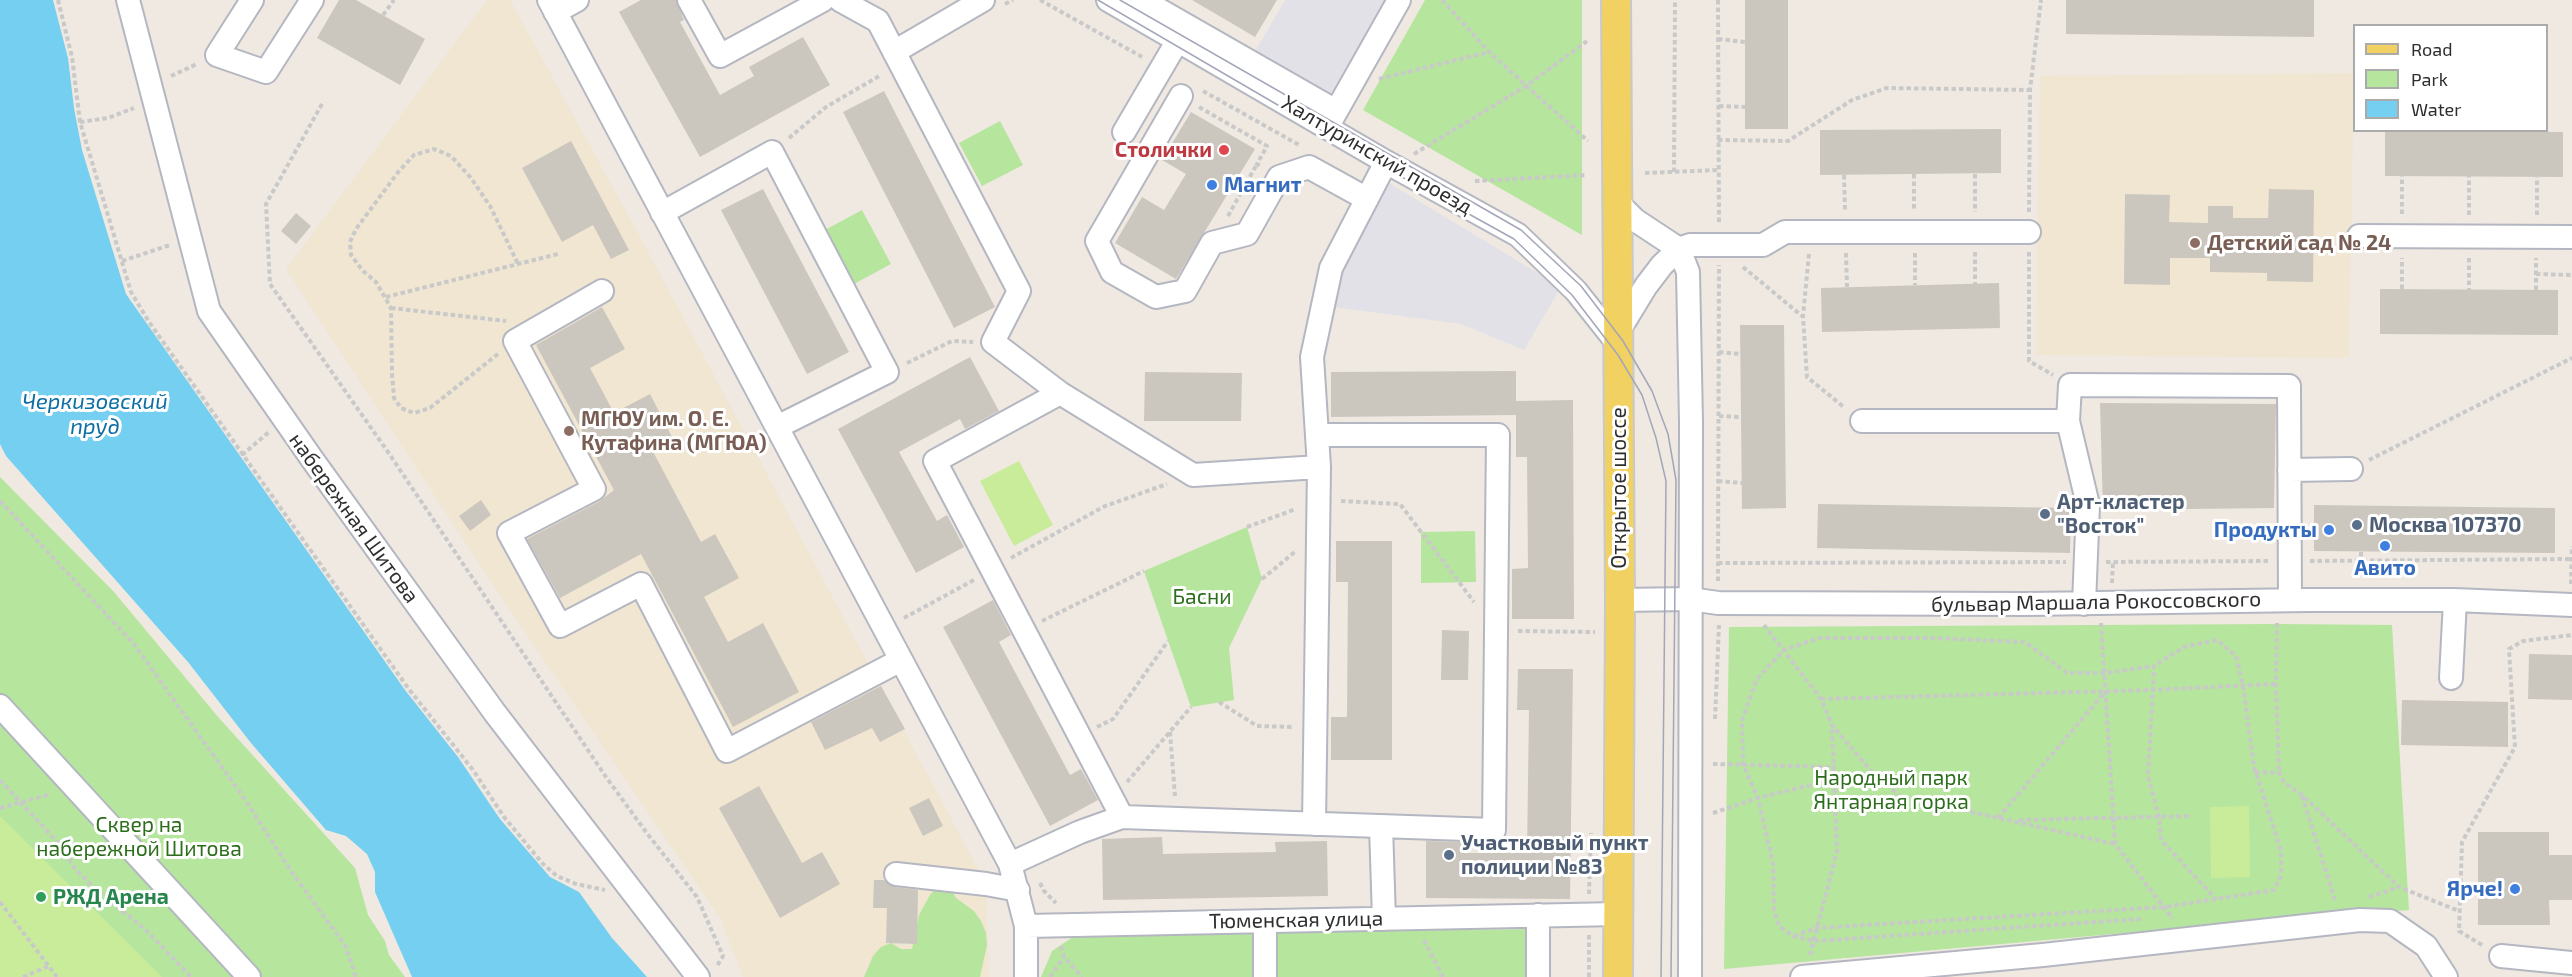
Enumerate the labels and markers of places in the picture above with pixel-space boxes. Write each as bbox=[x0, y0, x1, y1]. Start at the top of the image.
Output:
place label: Столички bbox=[1115, 137, 1212, 163]
marker: Столички bbox=[1217, 143, 1231, 157]
place label: Магнит bbox=[1224, 172, 1301, 198]
marker: Магнит bbox=[1205, 178, 1219, 192]
place label: Детский сад № 24 bbox=[2207, 230, 2391, 256]
marker: Детский сад № 24 bbox=[2188, 236, 2202, 250]
place label: МГЮУ им. О. Е. Кутафина (МГЮА) bbox=[581, 406, 767, 456]
marker: МГЮУ им. О. Е. Кутафина (МГЮА) bbox=[562, 424, 576, 438]
place label: Арт-кластер "Восток" bbox=[2057, 489, 2185, 539]
marker: Арт-кластер "Восток" bbox=[2038, 507, 2052, 521]
place label: Москва 107370 bbox=[2369, 512, 2522, 538]
place label: Продукты bbox=[2214, 517, 2317, 543]
marker: Москва 107370 bbox=[2350, 518, 2364, 532]
marker: Продукты bbox=[2322, 523, 2336, 537]
marker: Авито bbox=[2378, 539, 2392, 553]
place label: Авито bbox=[2354, 555, 2416, 581]
place label: Участковый пункт полиции №83 bbox=[1461, 830, 1648, 880]
marker: Участковый пункт полиции №83 bbox=[1442, 848, 1456, 862]
place label: Ярче! bbox=[2447, 876, 2503, 902]
marker: Ярче! bbox=[2508, 882, 2522, 896]
place label: РЖД Арена bbox=[53, 884, 169, 910]
marker: РЖД Арена bbox=[34, 890, 48, 904]

